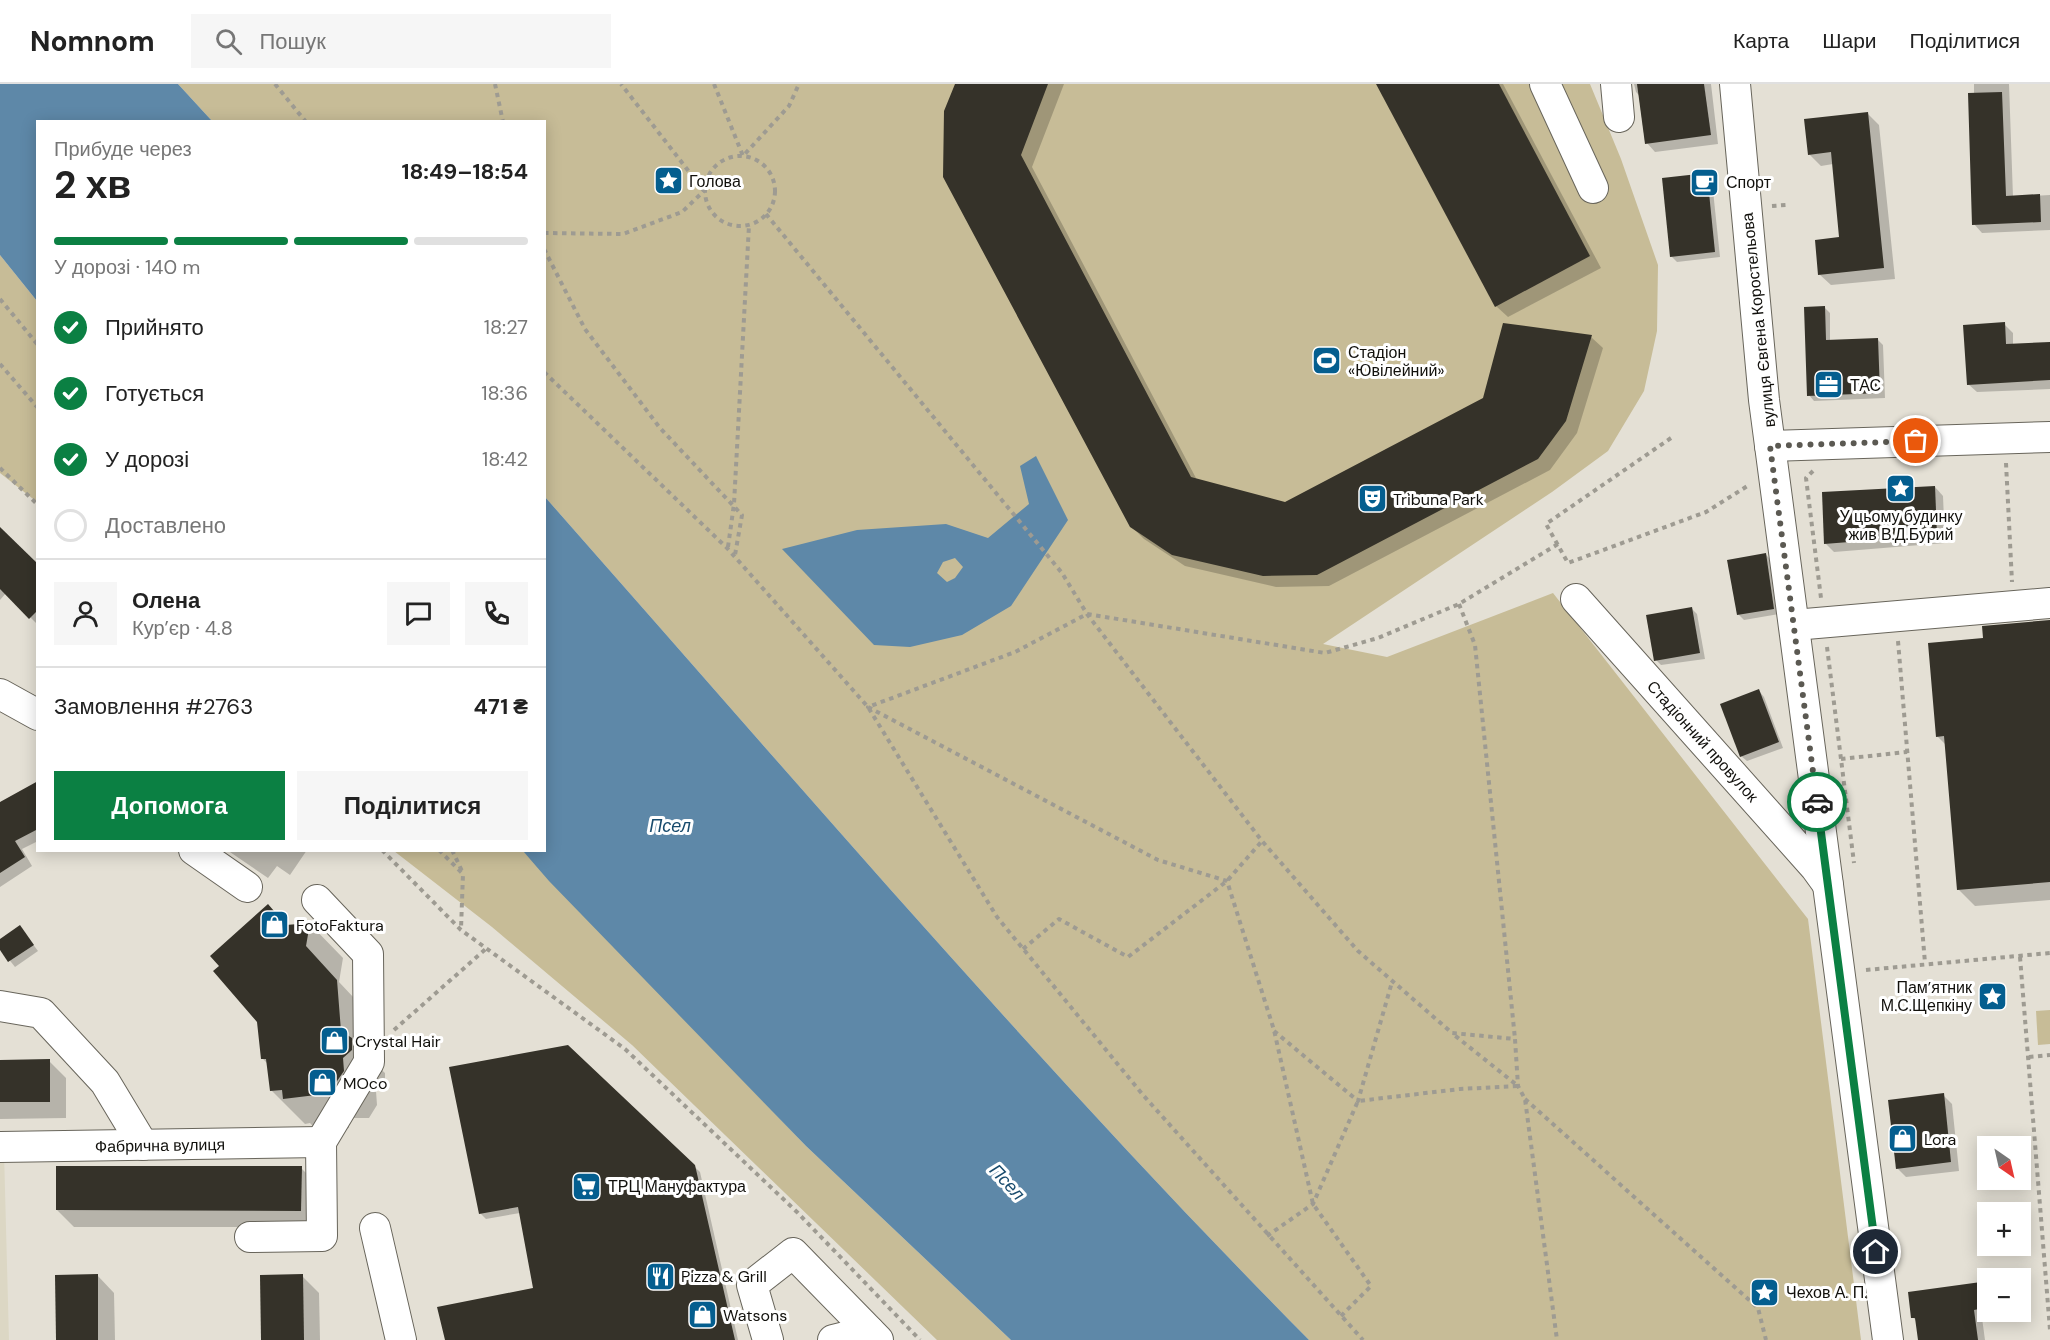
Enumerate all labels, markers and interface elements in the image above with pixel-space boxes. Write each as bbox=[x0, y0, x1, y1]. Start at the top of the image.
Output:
search box bbox=[191, 14, 611, 68]
text: Nomnom bbox=[30, 23, 155, 60]
icon: search bbox=[212, 25, 245, 58]
text: Пошук bbox=[260, 27, 326, 56]
text: Карта bbox=[1733, 27, 1789, 55]
text: Шари bbox=[1822, 27, 1877, 55]
text: Поділитися bbox=[1910, 27, 2020, 55]
text: Прибуде через bbox=[54, 136, 192, 162]
text: 18:49–18:54 bbox=[401, 157, 528, 186]
text: 2 хв bbox=[54, 159, 131, 210]
place icon: Голова bbox=[652, 165, 684, 197]
cafe icon: Спорт bbox=[1689, 166, 1721, 198]
place label: Голова bbox=[689, 171, 741, 192]
place label: Спорт bbox=[1726, 172, 1772, 193]
street label: вулиця Євгена Коростельова bbox=[1737, 211, 1780, 428]
text: У дорозі · 140 m bbox=[54, 254, 200, 280]
icon: check bbox=[54, 311, 87, 344]
text: Прийнято bbox=[105, 313, 204, 342]
text: 18:27 bbox=[484, 314, 528, 340]
place label: Стадіон «Ювілейний» bbox=[1348, 342, 1445, 381]
sports icon: Стадіон «Ювілейний» bbox=[1311, 345, 1343, 377]
office icon: ТАС bbox=[1813, 369, 1845, 401]
place label: ТАС bbox=[1850, 375, 1881, 396]
icon: check bbox=[54, 377, 87, 410]
text: Готується bbox=[105, 379, 204, 408]
text: 18:36 bbox=[481, 380, 528, 406]
pin bbox=[1890, 415, 1941, 466]
icon: bag bbox=[1899, 424, 1932, 457]
icon: check bbox=[54, 443, 87, 476]
text: У дорозі bbox=[105, 445, 189, 474]
text: 18:42 bbox=[482, 446, 528, 472]
place icon: У цьому будинку жив В.Д.Бурий bbox=[1885, 472, 1917, 504]
theatre icon: Tribuna Park bbox=[1356, 483, 1388, 515]
place label: Tribuna Park bbox=[1393, 489, 1484, 510]
place label: У цьому будинку жив В.Д.Бурий bbox=[1840, 506, 1962, 545]
text: Доставлено bbox=[105, 511, 226, 540]
button: person bbox=[54, 582, 117, 645]
button: chat bbox=[387, 582, 450, 645]
button: phone bbox=[465, 582, 528, 645]
text: Олена bbox=[132, 586, 200, 615]
text: Кур’єр · 4.8 bbox=[132, 615, 233, 641]
street label: Стадіонний провулок bbox=[1642, 676, 1764, 807]
text: Замовлення #2763 bbox=[54, 692, 253, 721]
text: 471 ₴ bbox=[474, 692, 528, 721]
button: Допомога bbox=[54, 771, 285, 840]
button: Поділитися bbox=[297, 771, 528, 840]
courier bbox=[1787, 772, 1847, 832]
icon: car bbox=[1801, 786, 1834, 819]
water label: Псел bbox=[649, 814, 691, 838]
shop icon: FotoFaktura bbox=[259, 909, 291, 941]
place label: FotoFaktura bbox=[296, 915, 384, 936]
place label: Пам’ятник М.С.Щепкіну bbox=[1881, 977, 1973, 1016]
place icon: Пам’ятник М.С.Щепкіну bbox=[1977, 980, 2009, 1012]
shop icon: Crystal Hair bbox=[318, 1025, 350, 1057]
place label: Crystal Hair bbox=[355, 1031, 441, 1052]
shop icon: MOco bbox=[306, 1067, 338, 1099]
place label: MOco bbox=[343, 1073, 387, 1094]
shop icon: Lora bbox=[1887, 1123, 1919, 1155]
place label: Lora bbox=[1924, 1129, 1956, 1150]
street label: Фабрична вулиця bbox=[95, 1134, 225, 1157]
north arrow bbox=[1977, 1136, 2031, 1190]
map controls bbox=[1977, 1136, 2031, 1322]
water label: Псел bbox=[984, 1159, 1030, 1205]
supermarket icon: ТРЦ Мануфактура bbox=[571, 1170, 603, 1202]
place label: ТРЦ Мануфактура bbox=[608, 1176, 746, 1197]
button: + bbox=[1977, 1202, 2031, 1256]
pin bbox=[1850, 1226, 1901, 1277]
icon: home bbox=[1859, 1235, 1892, 1268]
restaurant icon: Pizza & Grill bbox=[644, 1260, 676, 1292]
place label: Pizza & Grill bbox=[681, 1266, 767, 1287]
button: − bbox=[1977, 1268, 2031, 1322]
place icon: Чехов А. П. bbox=[1749, 1276, 1781, 1308]
place label: Чехов А. П. bbox=[1786, 1282, 1867, 1303]
shop icon: Watsons bbox=[686, 1299, 718, 1331]
place label: Watsons bbox=[723, 1305, 787, 1326]

